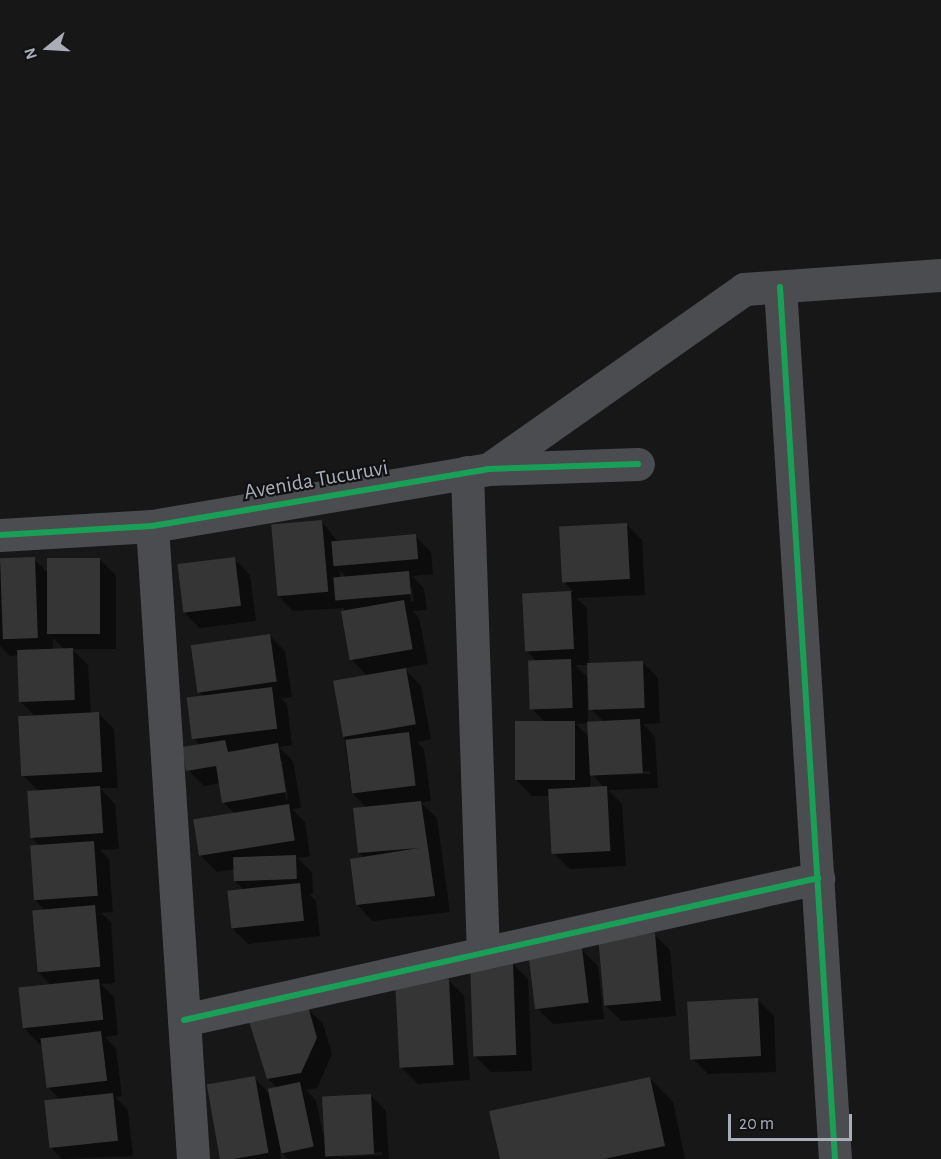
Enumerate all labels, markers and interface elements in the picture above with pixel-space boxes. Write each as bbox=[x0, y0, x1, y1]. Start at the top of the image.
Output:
north arrow bbox=[18, 18, 78, 78]
text: N bbox=[22, 46, 40, 61]
street label: Avenida Tucuruvi bbox=[242, 454, 390, 506]
scale bar bbox=[731, 1102, 856, 1140]
text: 20 m bbox=[739, 1115, 774, 1133]

